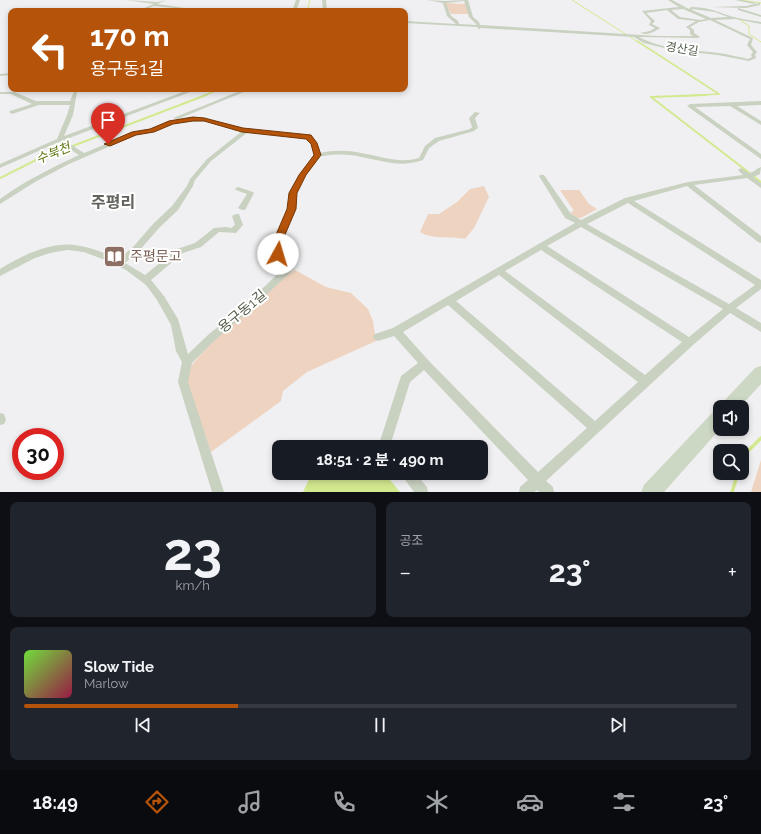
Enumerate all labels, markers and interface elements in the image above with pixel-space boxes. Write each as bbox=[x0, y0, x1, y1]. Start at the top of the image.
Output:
text: 170 m bbox=[90, 20, 170, 53]
icon: left bbox=[24, 24, 76, 76]
street label: 경산길 bbox=[665, 39, 699, 59]
text: 용구동1길 bbox=[90, 58, 164, 79]
pin bbox=[91, 103, 125, 144]
icon: arrive bbox=[97, 109, 119, 131]
water label: 수북천 bbox=[34, 139, 73, 167]
district label: 주평리 bbox=[91, 193, 135, 212]
position arrow bbox=[257, 233, 299, 275]
library icon: 주평문고 bbox=[102, 243, 128, 269]
place label: 주평문고 bbox=[130, 248, 182, 264]
street label: 용구동1길 bbox=[215, 286, 269, 336]
map controls bbox=[713, 400, 749, 480]
button: sound bbox=[713, 400, 749, 436]
speed limit sign: 30 bbox=[12, 428, 64, 480]
button: search bbox=[713, 444, 749, 480]
text: 18:51 · 2 분 · 490 m bbox=[316, 451, 444, 469]
text: 23 bbox=[164, 521, 222, 582]
text: 공조 bbox=[400, 533, 423, 548]
text: 23° bbox=[549, 554, 590, 589]
text: − bbox=[400, 559, 411, 585]
text: + bbox=[728, 559, 737, 585]
text: km/h bbox=[176, 578, 210, 593]
text: Slow Tide bbox=[84, 658, 154, 676]
text: Marlow bbox=[84, 676, 129, 691]
icon: previous bbox=[132, 714, 154, 736]
icon: pause bbox=[369, 714, 391, 736]
icon: next bbox=[607, 714, 629, 736]
icon: directions bbox=[143, 788, 171, 816]
icon: music bbox=[236, 788, 264, 816]
icon: phone bbox=[330, 788, 358, 816]
icon: climate bbox=[423, 788, 451, 816]
icon: car bbox=[516, 788, 544, 816]
icon: filters bbox=[610, 788, 638, 816]
text: 18:49 bbox=[33, 792, 78, 813]
text: 23° bbox=[703, 792, 728, 813]

